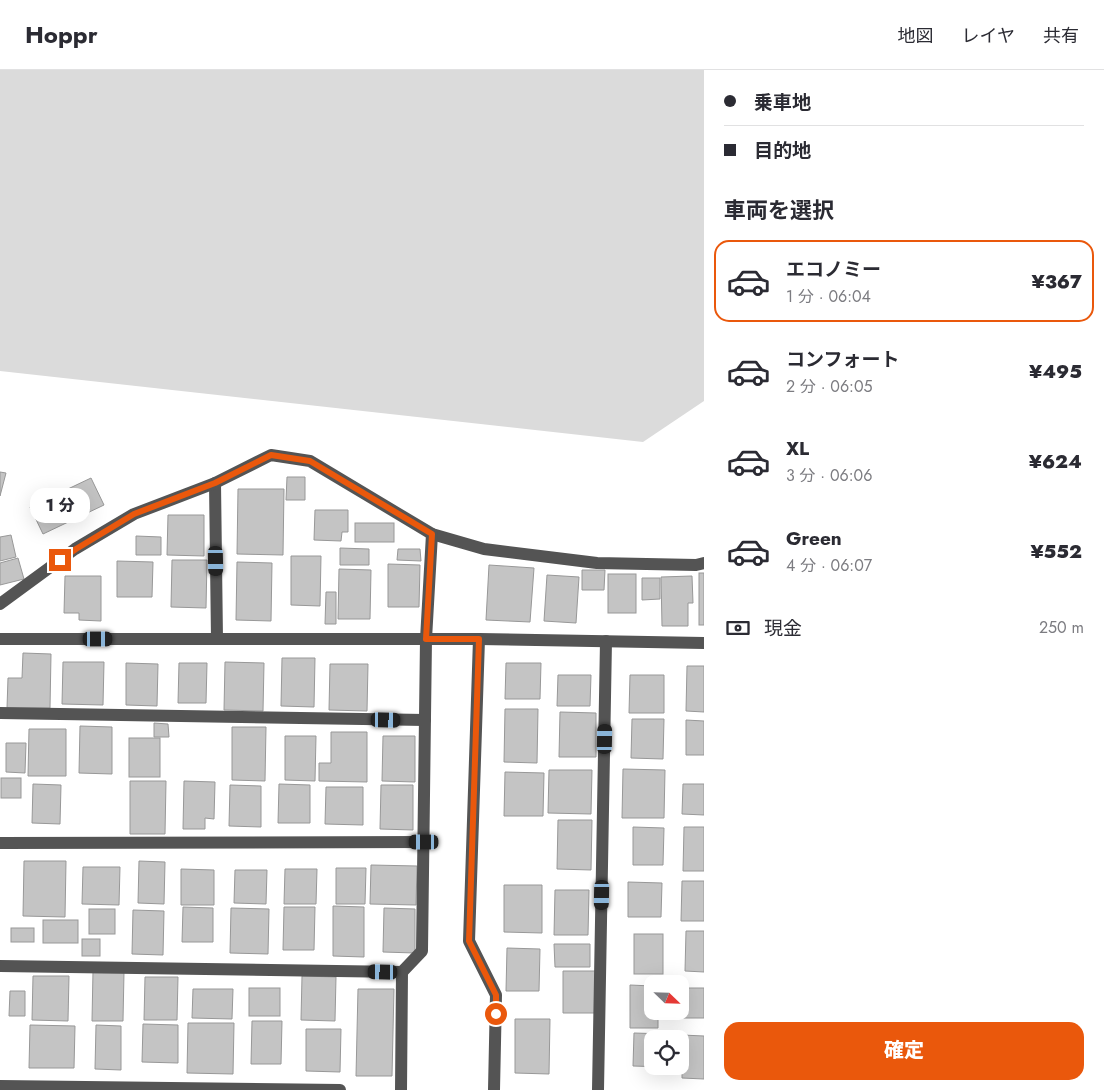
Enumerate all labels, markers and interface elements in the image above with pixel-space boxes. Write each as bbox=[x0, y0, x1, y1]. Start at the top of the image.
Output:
text: Hoppr bbox=[25, 17, 98, 52]
text: 地図 bbox=[898, 23, 934, 49]
text: レイヤ bbox=[962, 23, 1015, 49]
text: 共有 bbox=[1043, 23, 1079, 49]
text: 乗車地 bbox=[754, 89, 811, 116]
text: 目的地 bbox=[754, 137, 811, 164]
text: 車両を選択 bbox=[724, 194, 834, 226]
text: エコノミー bbox=[786, 256, 881, 283]
icon: car bbox=[726, 259, 771, 304]
text: ¥367 bbox=[1031, 268, 1082, 295]
text: 1 分 · 06:04 bbox=[786, 285, 871, 308]
text: コンフォート bbox=[786, 346, 899, 373]
icon: car bbox=[726, 349, 771, 394]
text: ¥495 bbox=[1029, 358, 1082, 385]
text: 2 分 · 06:05 bbox=[786, 375, 873, 398]
text: XL bbox=[786, 435, 809, 462]
icon: car bbox=[726, 439, 771, 484]
text: ¥624 bbox=[1029, 448, 1082, 475]
text: 3 分 · 06:06 bbox=[786, 464, 872, 487]
callout: 1 分 bbox=[30, 488, 90, 522]
text: 1 分 bbox=[45, 494, 75, 517]
text: Green bbox=[786, 525, 842, 552]
icon: car bbox=[726, 529, 771, 574]
text: ¥552 bbox=[1030, 538, 1082, 565]
car bbox=[208, 546, 223, 576]
route end bbox=[49, 549, 71, 571]
text: 4 分 · 06:07 bbox=[786, 554, 872, 577]
icon: cash bbox=[724, 614, 752, 642]
text: 現金 bbox=[764, 615, 802, 642]
text: 250 m bbox=[1039, 616, 1084, 639]
car bbox=[83, 632, 113, 647]
car bbox=[370, 712, 401, 728]
car bbox=[597, 724, 612, 754]
car bbox=[409, 835, 439, 850]
car bbox=[594, 880, 609, 910]
car bbox=[367, 964, 398, 980]
north arrow bbox=[644, 975, 689, 1020]
map controls bbox=[644, 975, 689, 1075]
route start bbox=[485, 1003, 507, 1025]
button: 確定 bbox=[724, 1022, 1084, 1080]
button: locate bbox=[644, 1030, 689, 1075]

